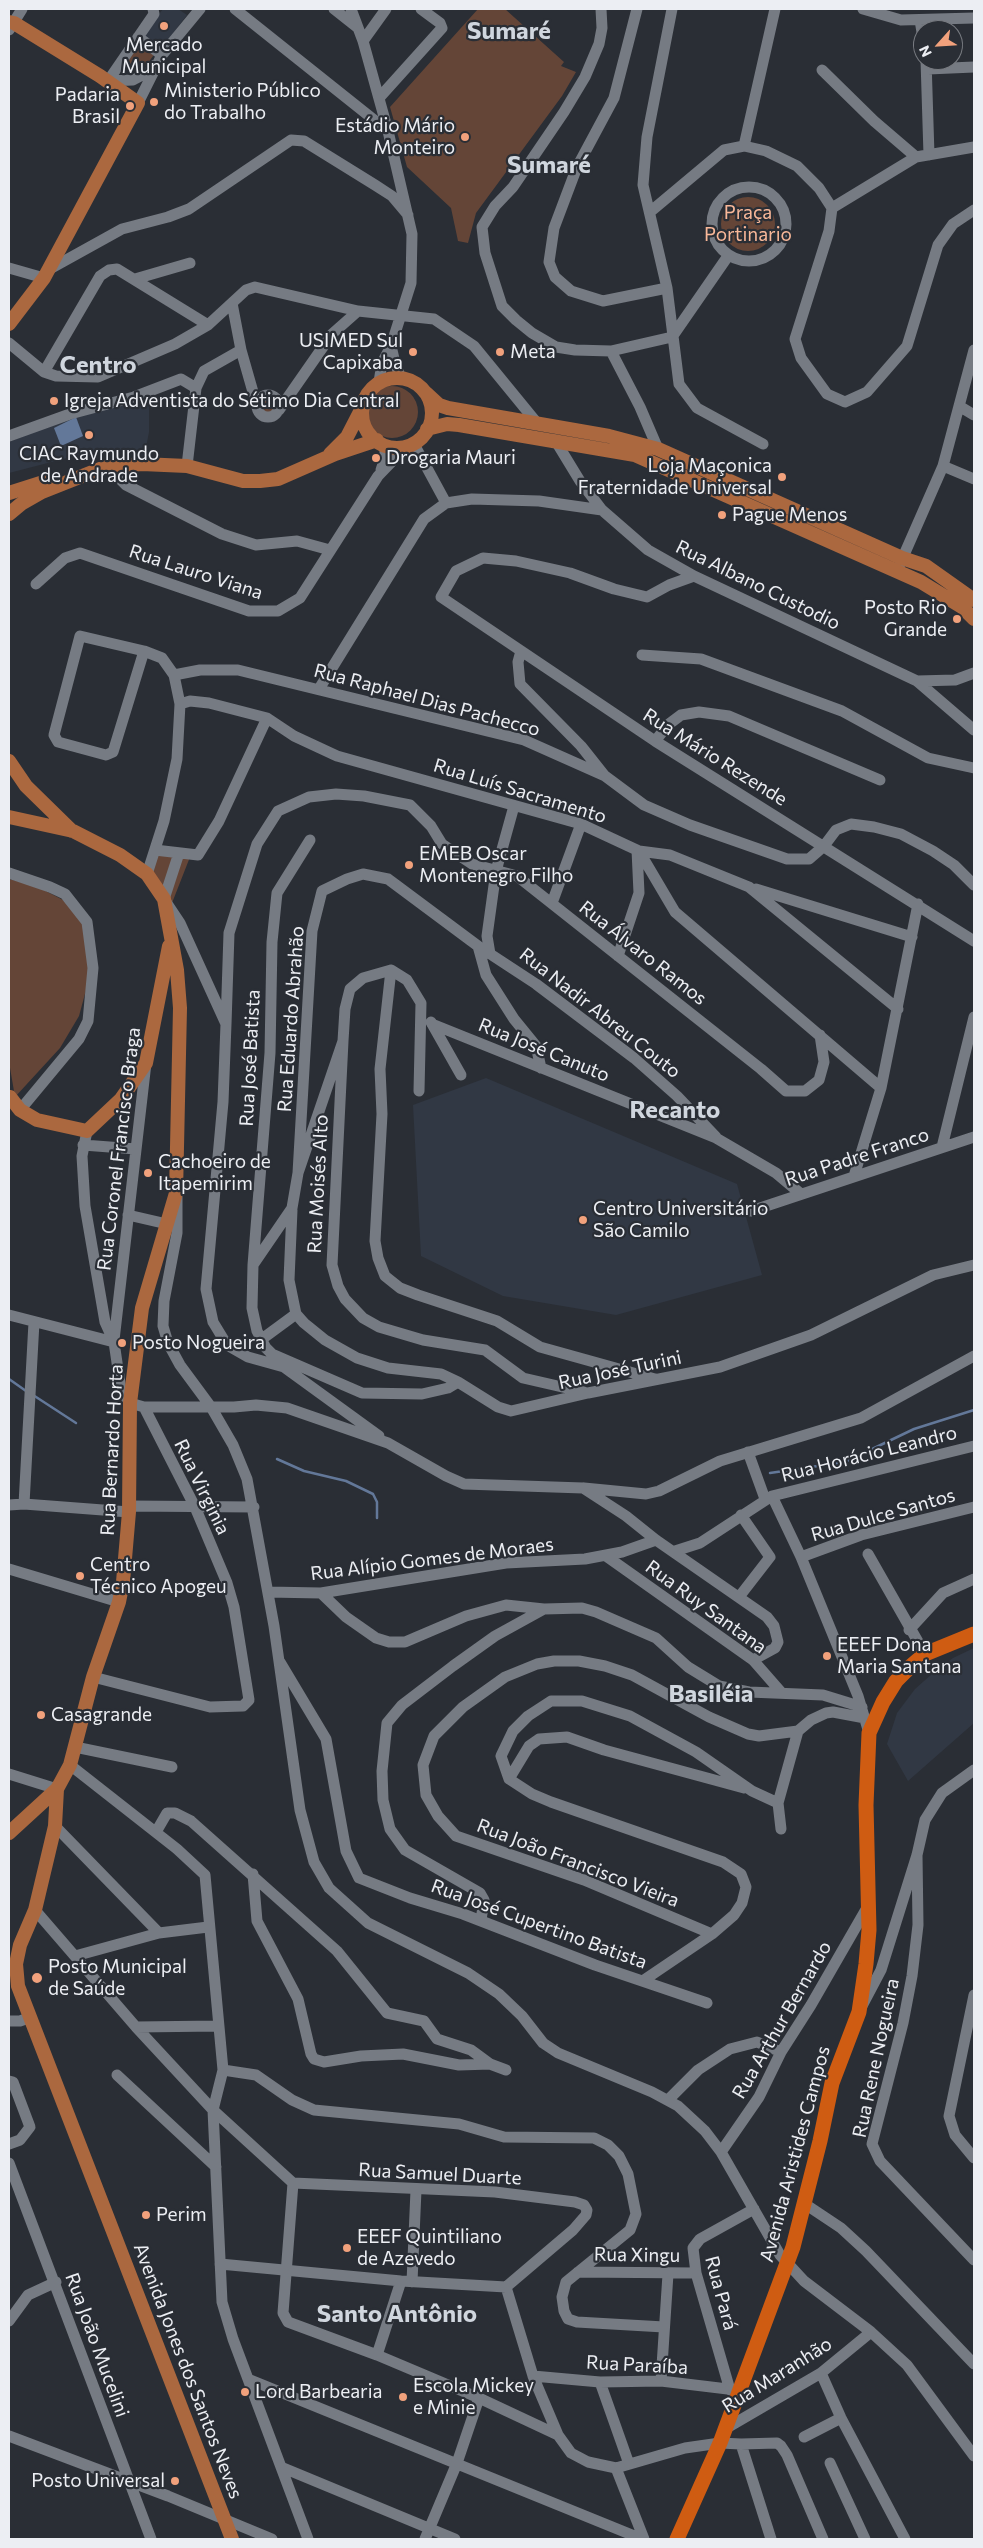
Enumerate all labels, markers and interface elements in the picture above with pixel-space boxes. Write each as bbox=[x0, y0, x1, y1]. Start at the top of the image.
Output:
district label: Sumaré bbox=[467, 17, 551, 45]
marker: Mercado Municipal bbox=[158, 20, 170, 32]
north arrow bbox=[913, 20, 963, 70]
place label: Mercado Municipal bbox=[122, 34, 206, 78]
text: N bbox=[915, 43, 935, 60]
place label: Ministerio Público do Trabalho bbox=[164, 80, 321, 124]
place label: Padaria Brasil bbox=[55, 84, 120, 128]
marker: Ministerio Público do Trabalho bbox=[148, 96, 160, 108]
marker: Padaria Brasil bbox=[124, 100, 136, 112]
place label: Estádio Mário Monteiro bbox=[335, 115, 455, 159]
marker: Estádio Mário Monteiro bbox=[459, 131, 471, 143]
district label: Sumaré bbox=[507, 151, 591, 179]
park label: Praça Portinario bbox=[704, 202, 792, 246]
place label: USIMED Sul Capixaba bbox=[299, 330, 403, 374]
place label: Meta bbox=[510, 341, 556, 363]
marker: USIMED Sul Capixaba bbox=[407, 346, 419, 358]
marker: Meta bbox=[494, 346, 506, 358]
district label: Centro bbox=[60, 351, 136, 379]
place label: Igreja Adventista do Sétimo Dia Central bbox=[64, 390, 399, 412]
marker: Igreja Adventista do Sétimo Dia Central bbox=[48, 395, 60, 407]
marker: CIAC Raymundo de Andrade bbox=[83, 429, 95, 441]
place label: CIAC Raymundo de Andrade bbox=[19, 443, 159, 487]
place label: Drogaria Mauri bbox=[386, 447, 516, 469]
marker: Drogaria Mauri bbox=[370, 452, 382, 464]
place label: Loja Maçonica Fraternidade Universal bbox=[578, 455, 772, 499]
marker: Loja Maçonica Fraternidade Universal bbox=[776, 471, 788, 483]
place label: Pague Menos bbox=[732, 504, 847, 526]
marker: Pague Menos bbox=[716, 509, 728, 521]
street label: Rua Albano Custodio bbox=[672, 535, 844, 635]
street label: Rua Lauro Viana bbox=[126, 540, 266, 604]
place label: Posto Rio Grande bbox=[864, 597, 947, 641]
marker: Posto Rio Grande bbox=[951, 613, 963, 625]
street label: Rua Raphael Dias Pachecco bbox=[311, 659, 543, 741]
street label: Rua Mário Rezende bbox=[639, 703, 791, 811]
street label: Rua Luís Sacramento bbox=[431, 754, 609, 828]
place label: EMEB Oscar Montenegro Filho bbox=[419, 843, 573, 887]
marker: EMEB Oscar Montenegro Filho bbox=[403, 859, 415, 871]
street label: Rua Álvaro Ramos bbox=[575, 896, 711, 1010]
street label: Rua Eduardo Abrahão bbox=[273, 925, 309, 1113]
street label: Rua Nadir Abreu Couto bbox=[515, 943, 685, 1083]
street label: Rua José Batista bbox=[235, 989, 265, 1127]
street label: Rua José Canuto bbox=[475, 1013, 613, 1087]
street label: Rua Coronel Francisco Braga bbox=[93, 1026, 145, 1272]
district label: Recanto bbox=[630, 1096, 720, 1124]
street label: Rua Moisés Alto bbox=[303, 1114, 333, 1254]
street label: Rua Padre Franco bbox=[782, 1123, 932, 1191]
place label: Cachoeiro de Itapemirim bbox=[158, 1151, 271, 1195]
marker: Cachoeiro de Itapemirim bbox=[142, 1167, 154, 1179]
place label: Centro Universitário São Camilo bbox=[593, 1198, 768, 1242]
marker: Centro Universitário São Camilo bbox=[577, 1214, 589, 1226]
place label: Posto Nogueira bbox=[132, 1332, 265, 1354]
marker: Posto Nogueira bbox=[116, 1337, 128, 1349]
street label: Rua José Turini bbox=[556, 1346, 684, 1394]
street label: Rua Bernardo Horta bbox=[96, 1364, 128, 1536]
street label: Rua Horácio Leandro bbox=[779, 1421, 959, 1487]
street label: Rua Virginia bbox=[169, 1436, 235, 1538]
street label: Rua Dulce Santos bbox=[808, 1484, 958, 1546]
street label: Rua Alípio Gomes de Moraes bbox=[309, 1533, 555, 1585]
place label: Centro Técnico Apogeu bbox=[90, 1554, 227, 1598]
street label: Rua Ruy Santana bbox=[641, 1555, 771, 1659]
marker: Centro Técnico Apogeu bbox=[74, 1570, 86, 1582]
place label: EEEF Dona Maria Santana bbox=[837, 1634, 962, 1678]
marker: EEEF Dona Maria Santana bbox=[821, 1650, 833, 1662]
district label: Basiléia bbox=[669, 1680, 753, 1708]
place label: Casagrande bbox=[51, 1704, 152, 1726]
marker: Casagrande bbox=[35, 1709, 47, 1721]
street label: Rua João Francisco Vieira bbox=[474, 1814, 682, 1912]
street label: Rua José Cupertino Batista bbox=[428, 1874, 650, 1974]
street label: Rua Arthur Bernardo bbox=[728, 1937, 836, 2103]
place label: Posto Municipal de Saúde bbox=[48, 1956, 187, 2000]
marker: Posto Municipal de Saúde bbox=[30, 1971, 44, 1985]
street label: Rua Rene Nogueira bbox=[848, 1976, 904, 2140]
street label: Avenida Aristides Campos bbox=[755, 2043, 835, 2265]
street label: Rua Samuel Duarte bbox=[358, 2158, 522, 2190]
place label: Perim bbox=[156, 2204, 207, 2226]
marker: Perim bbox=[140, 2209, 152, 2221]
place label: EEEF Quintiliano de Azevedo bbox=[357, 2226, 502, 2270]
street label: Avenida Jones dos Santos Neves bbox=[129, 2240, 247, 2502]
marker: EEEF Quintiliano de Azevedo bbox=[341, 2242, 353, 2254]
street label: Rua Xingu bbox=[594, 2243, 680, 2267]
street label: Rua Pará bbox=[700, 2253, 742, 2333]
street label: Rua João Mucelini bbox=[60, 2270, 134, 2420]
district label: Santo Antônio bbox=[317, 2300, 477, 2328]
street label: Rua Maranhão bbox=[718, 2332, 836, 2418]
street label: Rua Paraíba bbox=[585, 2351, 689, 2379]
place label: Escola Mickey e Minie bbox=[413, 2375, 534, 2419]
place label: Lord Barbearia bbox=[255, 2381, 383, 2403]
marker: Lord Barbearia bbox=[239, 2386, 251, 2398]
marker: Escola Mickey e Minie bbox=[397, 2391, 409, 2403]
place label: Posto Universal bbox=[31, 2470, 165, 2492]
marker: Posto Universal bbox=[169, 2475, 181, 2487]

